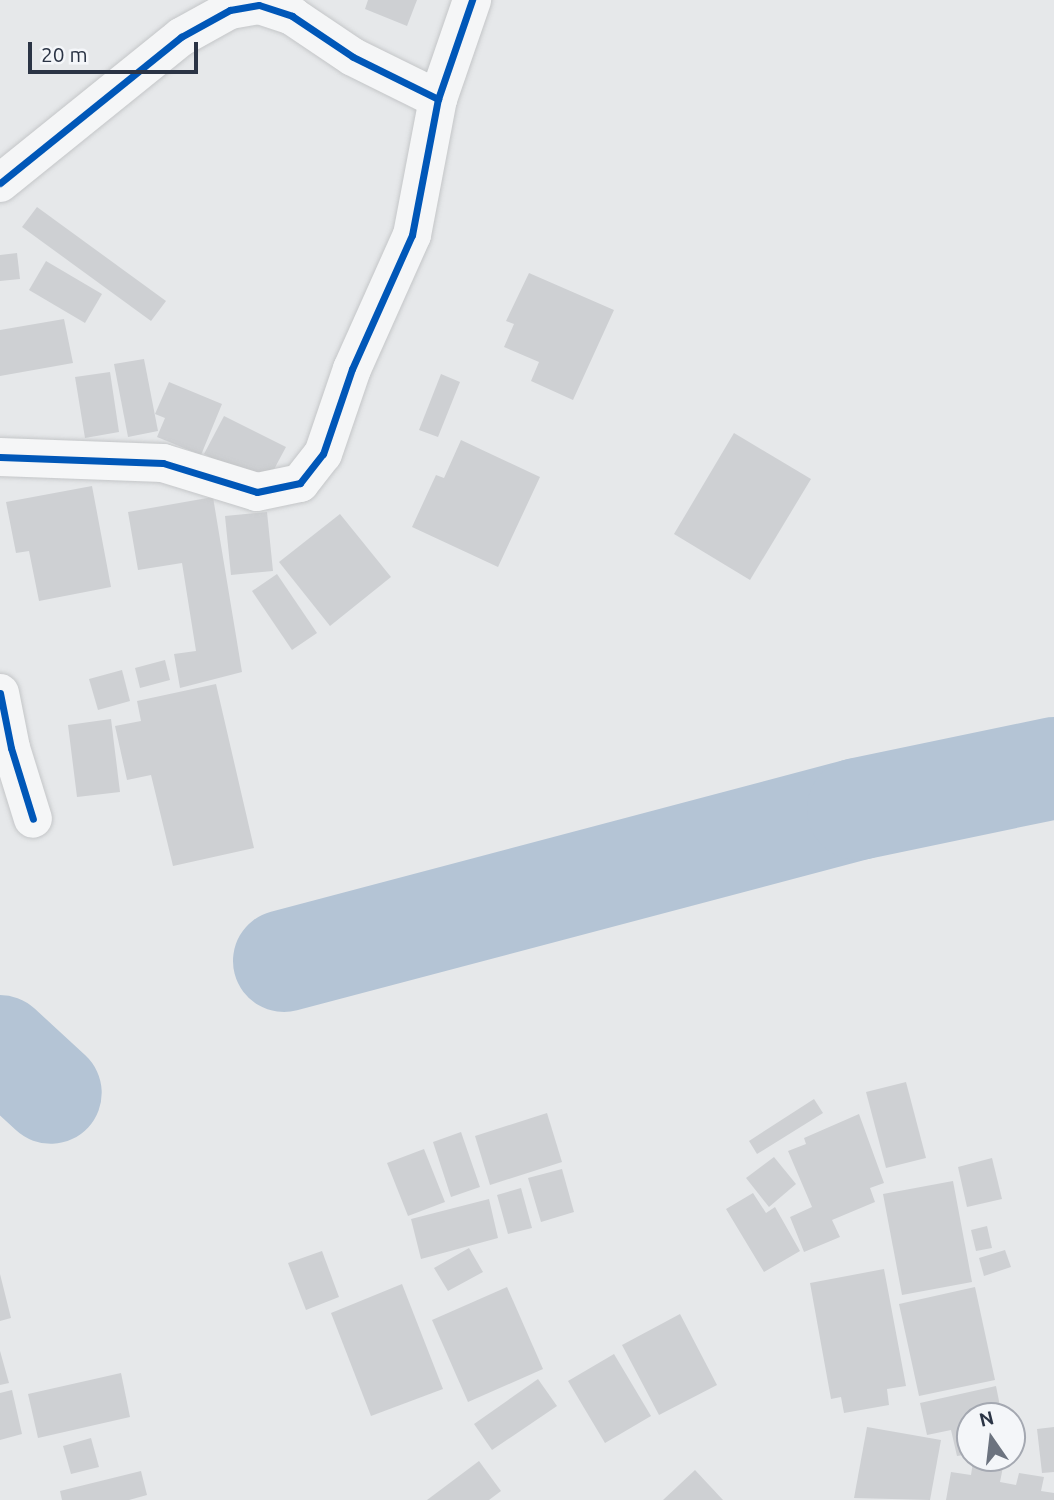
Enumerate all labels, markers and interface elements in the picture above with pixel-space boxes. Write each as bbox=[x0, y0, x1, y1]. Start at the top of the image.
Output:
scale bar bbox=[32, 28, 201, 72]
text: 20 m bbox=[41, 42, 88, 66]
north arrow bbox=[956, 1402, 1026, 1472]
text: N bbox=[977, 1406, 996, 1431]

